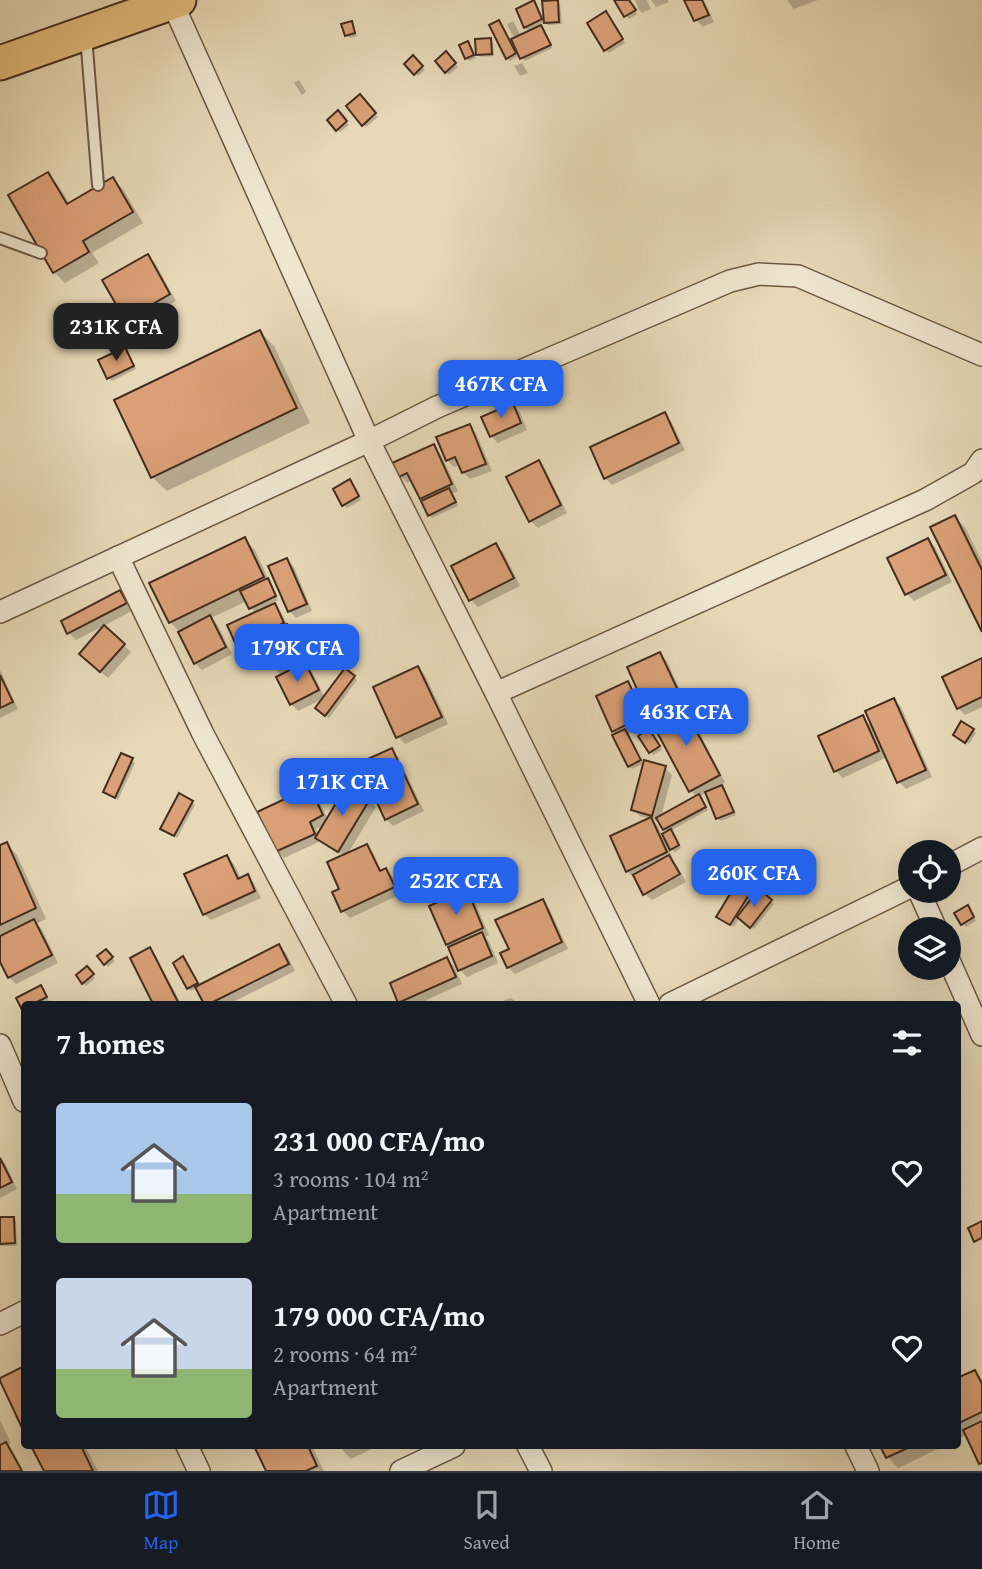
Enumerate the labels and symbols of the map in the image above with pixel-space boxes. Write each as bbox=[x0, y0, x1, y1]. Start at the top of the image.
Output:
pin: 231K CFA bbox=[44, 304, 188, 363]
pin: 467K CFA bbox=[429, 360, 573, 420]
pin: 179K CFA bbox=[225, 624, 369, 684]
pin: 463K CFA bbox=[614, 688, 758, 748]
pin: 171K CFA bbox=[270, 758, 414, 818]
pin: 260K CFA bbox=[682, 850, 826, 909]
pin: 252K CFA bbox=[384, 858, 528, 917]

